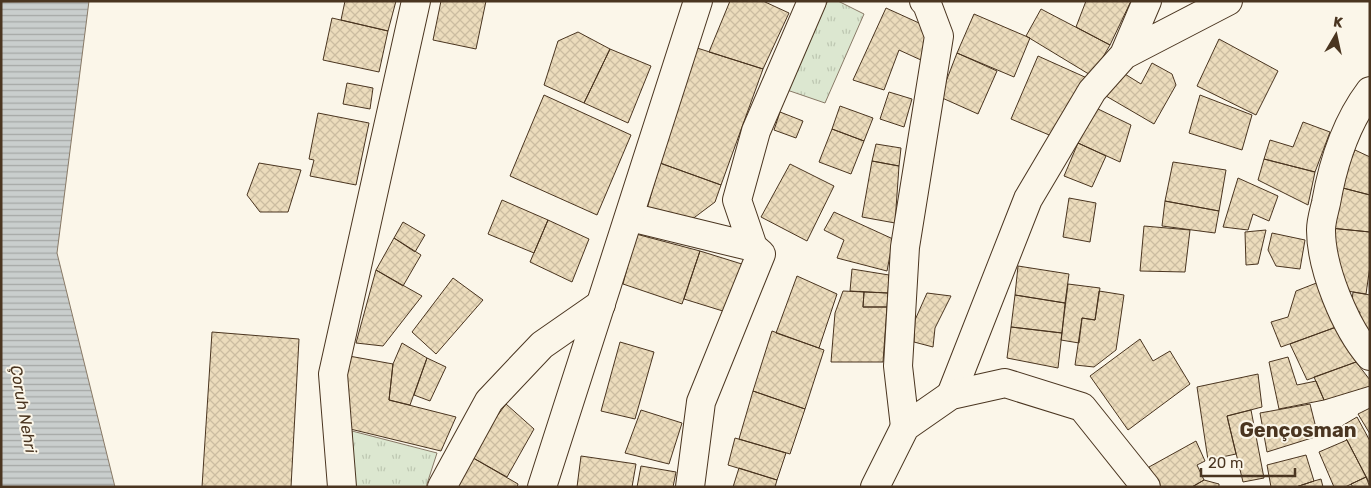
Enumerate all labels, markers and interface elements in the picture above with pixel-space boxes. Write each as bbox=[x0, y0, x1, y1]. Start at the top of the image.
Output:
north arrow bbox=[1311, 10, 1361, 60]
text: K bbox=[1332, 14, 1345, 32]
water label: Çoruh Nehri bbox=[6, 364, 41, 456]
district label: Gençosman bbox=[1239, 418, 1357, 442]
scale bar bbox=[1201, 446, 1295, 478]
text: 20 m bbox=[1208, 454, 1243, 472]

